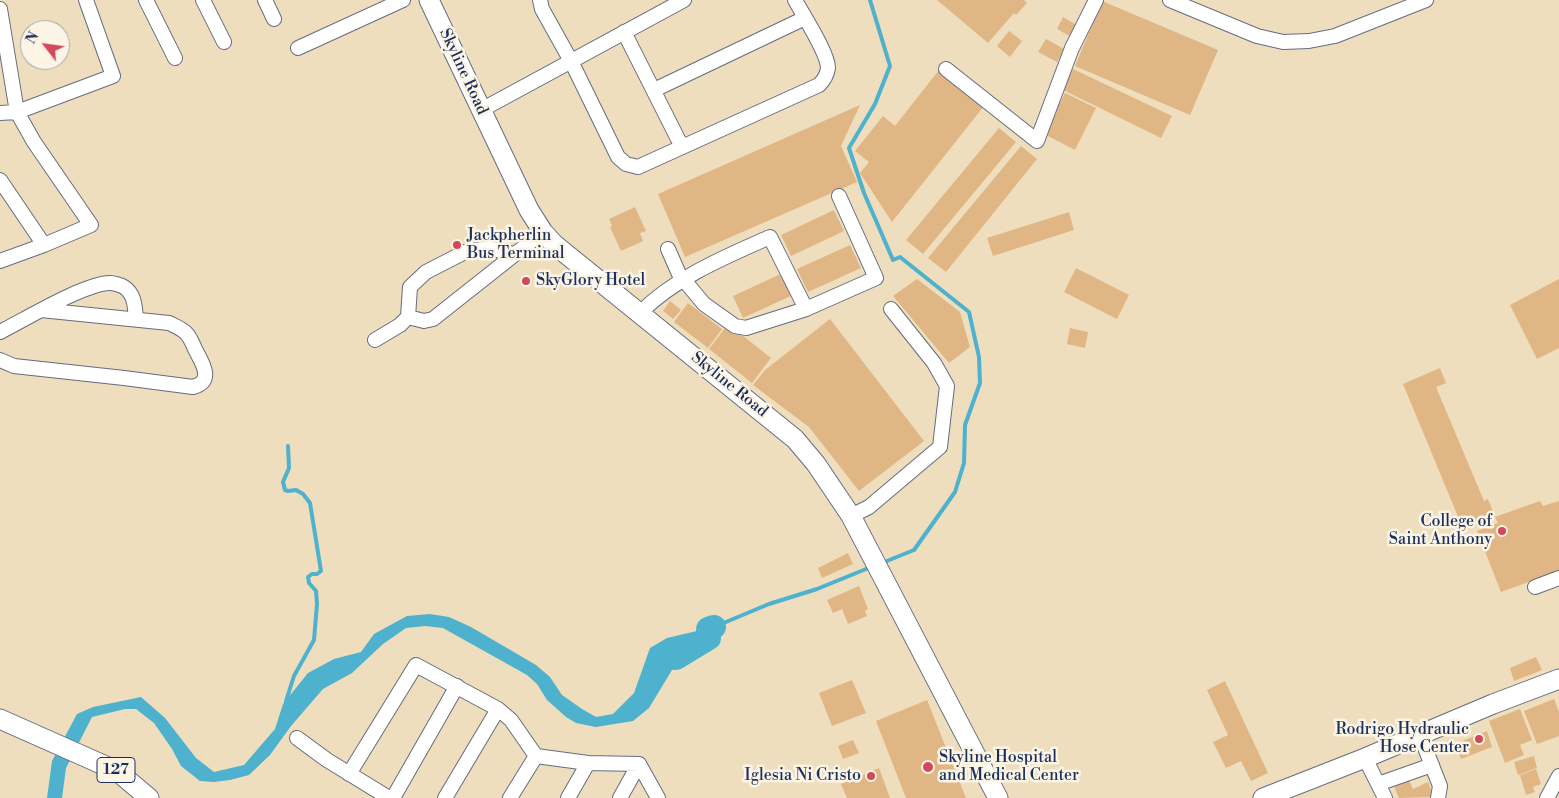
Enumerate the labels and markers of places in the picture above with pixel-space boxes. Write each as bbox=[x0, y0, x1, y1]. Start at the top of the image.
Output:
place label: Jackpherlin Bus Terminal bbox=[467, 226, 564, 264]
marker: Jackpherlin Bus Terminal bbox=[451, 239, 463, 251]
place label: SkyGlory Hotel bbox=[536, 271, 645, 291]
marker: SkyGlory Hotel bbox=[520, 275, 532, 287]
place label: College of Saint Anthony bbox=[1389, 512, 1492, 550]
marker: College of Saint Anthony bbox=[1496, 525, 1508, 537]
place label: Rodrigo Hydraulic Hose Center bbox=[1336, 720, 1469, 758]
marker: Rodrigo Hydraulic Hose Center bbox=[1473, 733, 1485, 745]
place label: Skyline Hospital and Medical Center bbox=[939, 748, 1079, 786]
marker: Skyline Hospital and Medical Center bbox=[921, 760, 935, 774]
place label: Iglesia Ni Cristo bbox=[745, 766, 861, 786]
marker: Iglesia Ni Cristo bbox=[865, 770, 877, 782]

